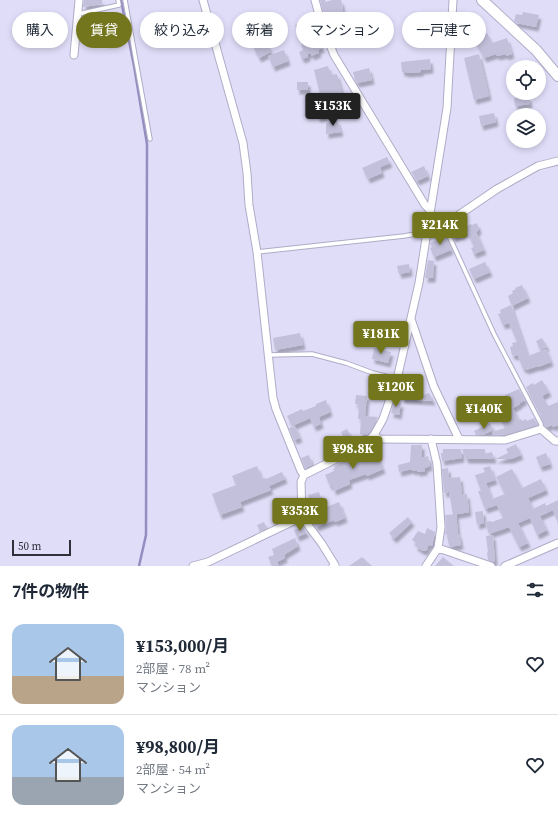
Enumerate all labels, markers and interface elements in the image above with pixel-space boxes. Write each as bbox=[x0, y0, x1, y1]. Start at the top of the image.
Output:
chip: 購入 bbox=[12, 12, 68, 48]
chip: 賃貸 bbox=[76, 12, 132, 48]
chip: 絞り込み bbox=[140, 12, 224, 48]
chip: 新着 bbox=[232, 12, 288, 48]
chip: マンション bbox=[296, 12, 394, 48]
chip: 一戸建て bbox=[402, 12, 486, 48]
map controls bbox=[506, 60, 546, 148]
button: locate bbox=[506, 60, 546, 100]
pin: ¥153K bbox=[305, 93, 361, 127]
text: ¥153K bbox=[314, 97, 352, 114]
button: layers bbox=[506, 108, 546, 148]
pin: ¥214K bbox=[412, 212, 468, 246]
text: ¥214K bbox=[421, 216, 459, 233]
pin: ¥181K bbox=[353, 321, 409, 355]
text: ¥181K bbox=[362, 325, 400, 342]
pin: ¥120K bbox=[368, 374, 424, 408]
text: ¥120K bbox=[377, 378, 415, 395]
pin: ¥140K bbox=[456, 396, 512, 430]
text: ¥140K bbox=[465, 400, 503, 417]
pin: ¥98.8K bbox=[320, 436, 386, 470]
text: ¥98.8K bbox=[332, 440, 374, 457]
pin: ¥353K bbox=[272, 498, 328, 532]
text: ¥353K bbox=[281, 502, 319, 519]
scale bar bbox=[12, 538, 71, 557]
text: 50 m bbox=[18, 539, 41, 554]
text: 7件の物件 bbox=[12, 579, 89, 603]
icon: filters bbox=[524, 579, 546, 601]
text: ¥153,000/月 bbox=[136, 634, 229, 658]
icon: home bbox=[44, 640, 92, 688]
icon: heart bbox=[524, 653, 546, 675]
text: 2部屋 · 78 m² bbox=[136, 660, 210, 677]
text: マンション bbox=[136, 679, 201, 696]
text: ¥98,800/月 bbox=[136, 735, 220, 759]
icon: home bbox=[44, 741, 92, 789]
icon: heart bbox=[524, 754, 546, 776]
text: 2部屋 · 54 m² bbox=[136, 761, 210, 778]
text: マンション bbox=[136, 780, 201, 797]

